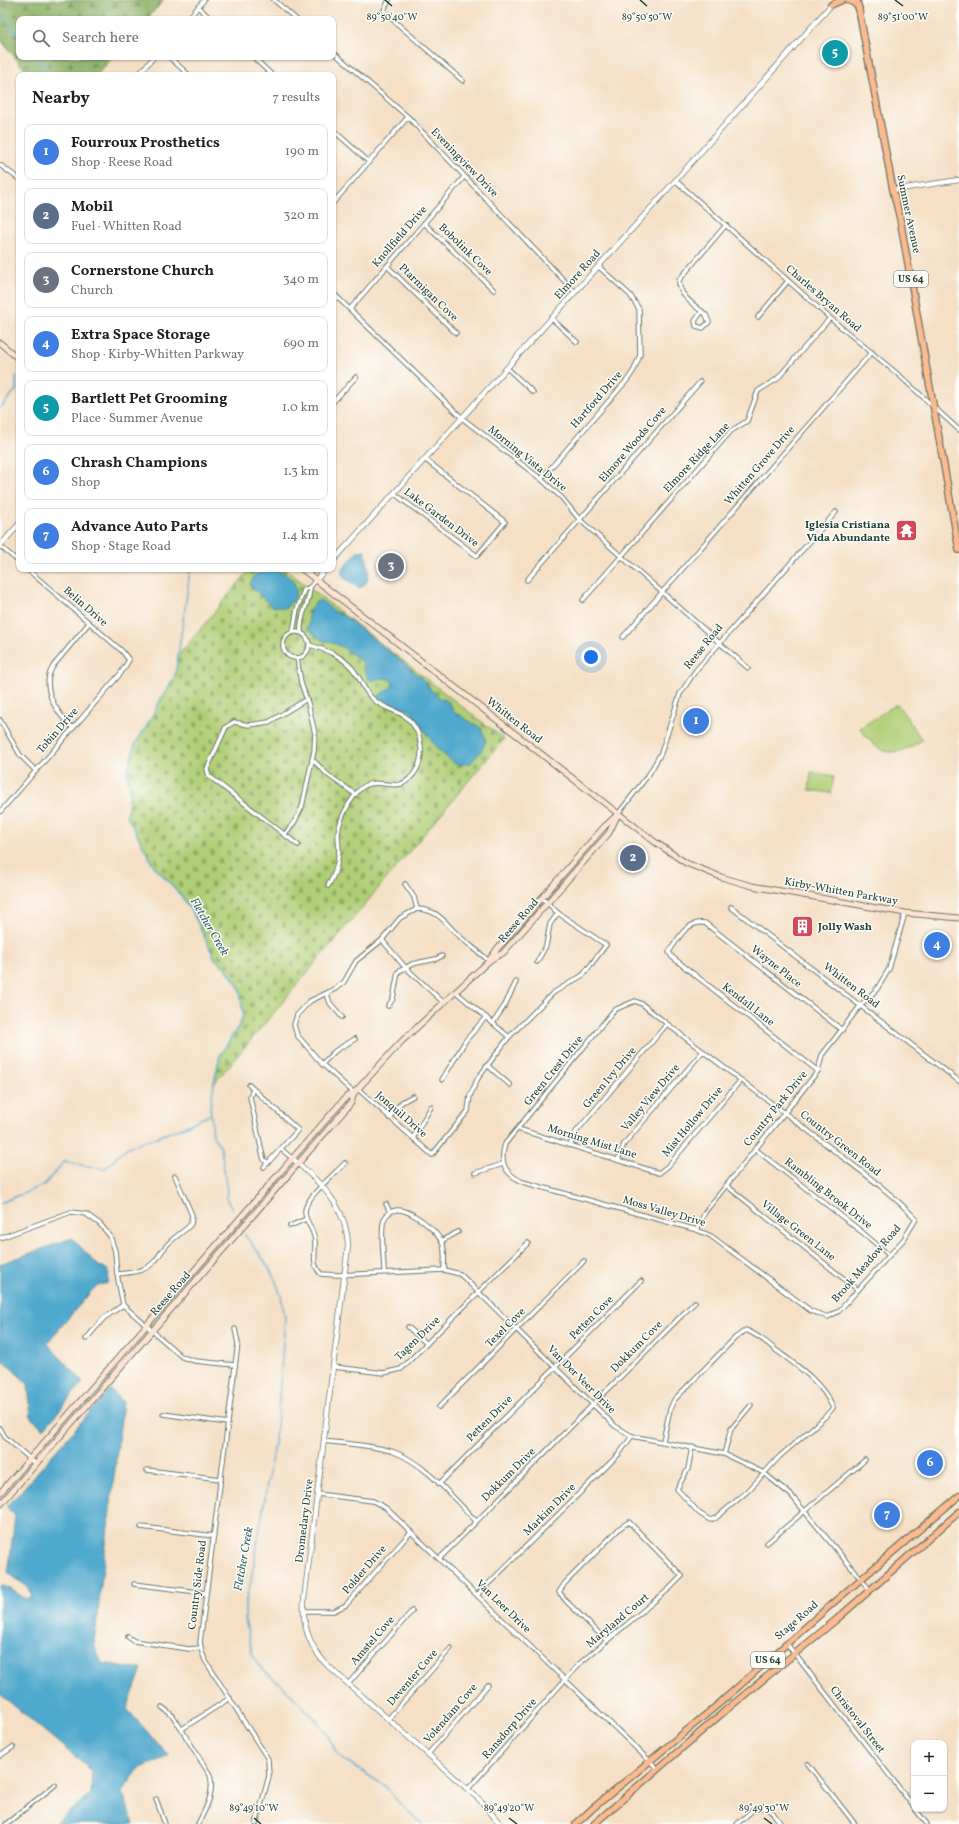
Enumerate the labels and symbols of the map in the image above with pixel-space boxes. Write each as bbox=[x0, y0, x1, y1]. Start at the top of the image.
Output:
text: 89°50'40"W bbox=[367, 10, 417, 24]
text: 89°50'50"W bbox=[622, 10, 672, 24]
text: 89°51'00"W bbox=[878, 10, 928, 24]
pin: 5 bbox=[822, 38, 848, 68]
street label: Eveningview Drive bbox=[427, 125, 501, 201]
street label: Summer Avenue bbox=[892, 173, 924, 255]
street label: Knollfield Drive bbox=[369, 203, 431, 271]
street label: Bobolink Cove bbox=[435, 220, 495, 280]
street label: Elmore Road bbox=[552, 247, 604, 303]
street label: Ptarmigan Cove bbox=[395, 261, 461, 325]
street label: Charles Bryan Road bbox=[782, 262, 864, 336]
road number: US 64 bbox=[894, 271, 928, 287]
street label: Hartford Drive bbox=[568, 368, 626, 432]
street label: Elmore Woods Cove bbox=[596, 404, 670, 486]
street label: Elmore Ridge Lane bbox=[660, 420, 734, 496]
street label: Morning Vista Drive bbox=[484, 422, 570, 496]
street label: Whitten Grove Drive bbox=[721, 423, 799, 509]
street label: Lake Garden Drive bbox=[401, 485, 481, 551]
place label: Iglesia Cristiana Vida Abundante bbox=[805, 518, 890, 546]
temple icon: Iglesia Cristiana Vida Abundante bbox=[893, 518, 919, 544]
pin: 3 bbox=[378, 551, 404, 581]
street label: Belin Drive bbox=[60, 584, 110, 630]
street label: Reese Road bbox=[681, 621, 727, 673]
your location bbox=[581, 647, 601, 667]
street label: Whitten Road bbox=[483, 694, 545, 748]
street label: Tobin Drive bbox=[34, 705, 82, 757]
pin: 1 bbox=[683, 706, 709, 736]
pin: 2 bbox=[620, 843, 646, 873]
street label: Kirby-Whitten Parkway bbox=[783, 875, 899, 909]
water label: Fletcher Creek bbox=[186, 895, 232, 960]
street label: Reese Road bbox=[495, 895, 543, 947]
building icon: Jolly Wash bbox=[789, 914, 815, 940]
place label: Jolly Wash bbox=[817, 920, 872, 935]
pin: 4 bbox=[924, 930, 950, 960]
street label: Wayne Place bbox=[747, 942, 805, 992]
street label: Whitten Road bbox=[820, 960, 882, 1012]
street label: Kendall Lane bbox=[719, 980, 777, 1030]
street label: Green Crest Drive bbox=[521, 1033, 587, 1109]
street label: Green Ivy Drive bbox=[580, 1044, 640, 1112]
street label: Valley View Drive bbox=[618, 1061, 684, 1135]
street label: Country Park Drive bbox=[741, 1068, 811, 1150]
street label: Mist Hollow Drive bbox=[659, 1084, 727, 1160]
street label: Jonquil Drive bbox=[372, 1088, 430, 1142]
street label: Country Green Road bbox=[796, 1108, 884, 1180]
street label: Morning Mist Lane bbox=[546, 1121, 638, 1163]
street label: Rambling Brook Drive bbox=[781, 1155, 875, 1233]
street label: Moss Valley Drive bbox=[621, 1193, 707, 1231]
street label: Village Green Lane bbox=[758, 1197, 838, 1265]
street label: Brook Meadow Road bbox=[829, 1222, 905, 1306]
street label: Reese Road bbox=[147, 1268, 195, 1320]
street label: Petten Cove bbox=[567, 1293, 617, 1343]
street label: Texel Cove bbox=[483, 1305, 529, 1351]
street label: Tagen Drive bbox=[392, 1314, 444, 1364]
street label: Dokkum Cove bbox=[608, 1318, 666, 1376]
street label: Van Der Veer Drive bbox=[543, 1342, 619, 1418]
street label: Petten Drive bbox=[464, 1393, 516, 1445]
street label: Dokkum Drive bbox=[479, 1445, 539, 1505]
pin: 6 bbox=[917, 1448, 943, 1478]
street label: Dromedary Drive bbox=[292, 1478, 318, 1564]
street label: Markim Drive bbox=[521, 1481, 579, 1539]
pin: 7 bbox=[874, 1500, 900, 1530]
water label: Fletcher Creek bbox=[230, 1525, 258, 1592]
street label: Country Side Road bbox=[185, 1539, 211, 1631]
street label: Polder Drive bbox=[340, 1542, 390, 1598]
street label: Van Leer Drive bbox=[472, 1577, 534, 1637]
street label: Maryland Court bbox=[583, 1590, 653, 1652]
street label: Stage Road bbox=[772, 1598, 822, 1644]
street label: Amstel Cove bbox=[347, 1613, 399, 1669]
street label: Deventer Cove bbox=[384, 1647, 442, 1709]
road number: US 64 bbox=[751, 1652, 785, 1668]
street label: Volendam Cove bbox=[421, 1681, 481, 1747]
street label: Christoval Street bbox=[826, 1683, 888, 1757]
street label: Ransdorp Drive bbox=[479, 1695, 541, 1763]
text: 89°49'10"W bbox=[229, 1801, 279, 1815]
text: 89°49'20"W bbox=[484, 1801, 534, 1815]
text: 89°49'30"W bbox=[739, 1801, 789, 1815]

